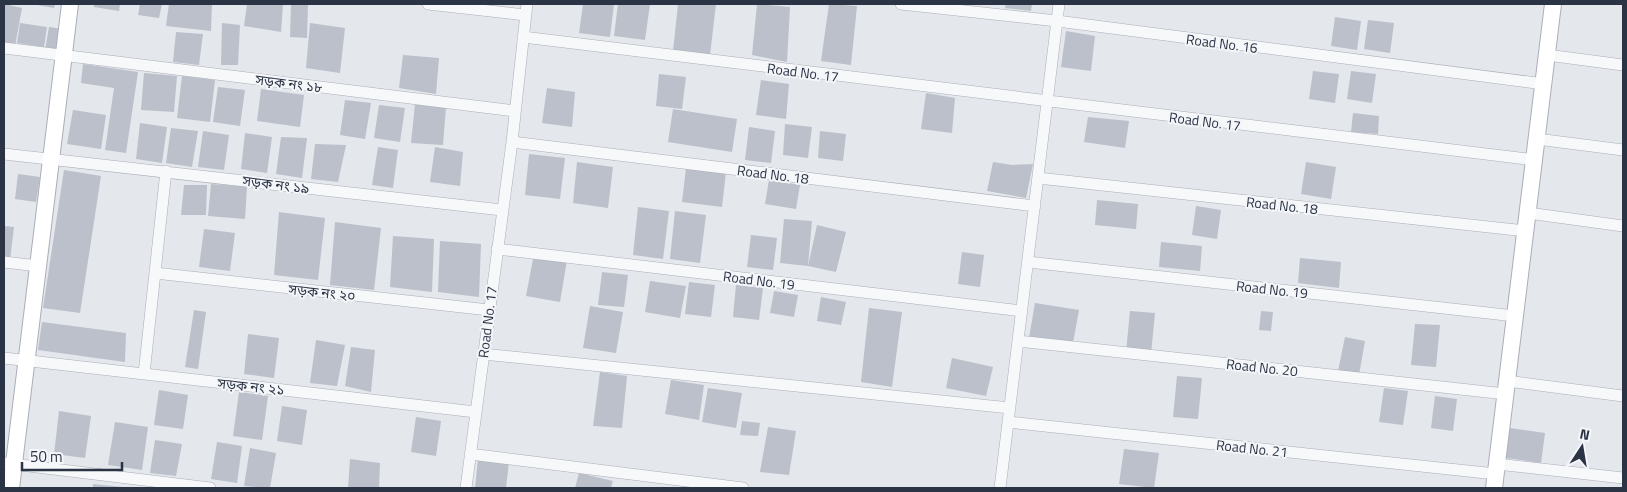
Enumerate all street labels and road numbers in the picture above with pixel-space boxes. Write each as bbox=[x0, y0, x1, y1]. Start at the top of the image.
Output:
street label: Road No. 16 bbox=[1185, 28, 1259, 58]
street label: Road No. 17 bbox=[766, 57, 840, 87]
street label: সড়ক নং ১৮ bbox=[253, 68, 324, 98]
street label: Road No. 17 bbox=[1168, 106, 1242, 136]
street label: Road No. 18 bbox=[736, 159, 810, 189]
street label: সড়ক নং ১৯ bbox=[240, 169, 311, 199]
street label: Road No. 18 bbox=[1245, 191, 1319, 219]
street label: Road No. 19 bbox=[722, 265, 796, 295]
street label: Road No. 19 bbox=[1235, 275, 1309, 303]
street label: সড়ক নং ২০ bbox=[286, 278, 357, 306]
street label: Road No. 17 bbox=[472, 285, 502, 359]
street label: Road No. 20 bbox=[1225, 353, 1299, 381]
street label: সড়ক নং ২১ bbox=[215, 372, 286, 400]
street label: Road No. 21 bbox=[1215, 434, 1289, 462]

